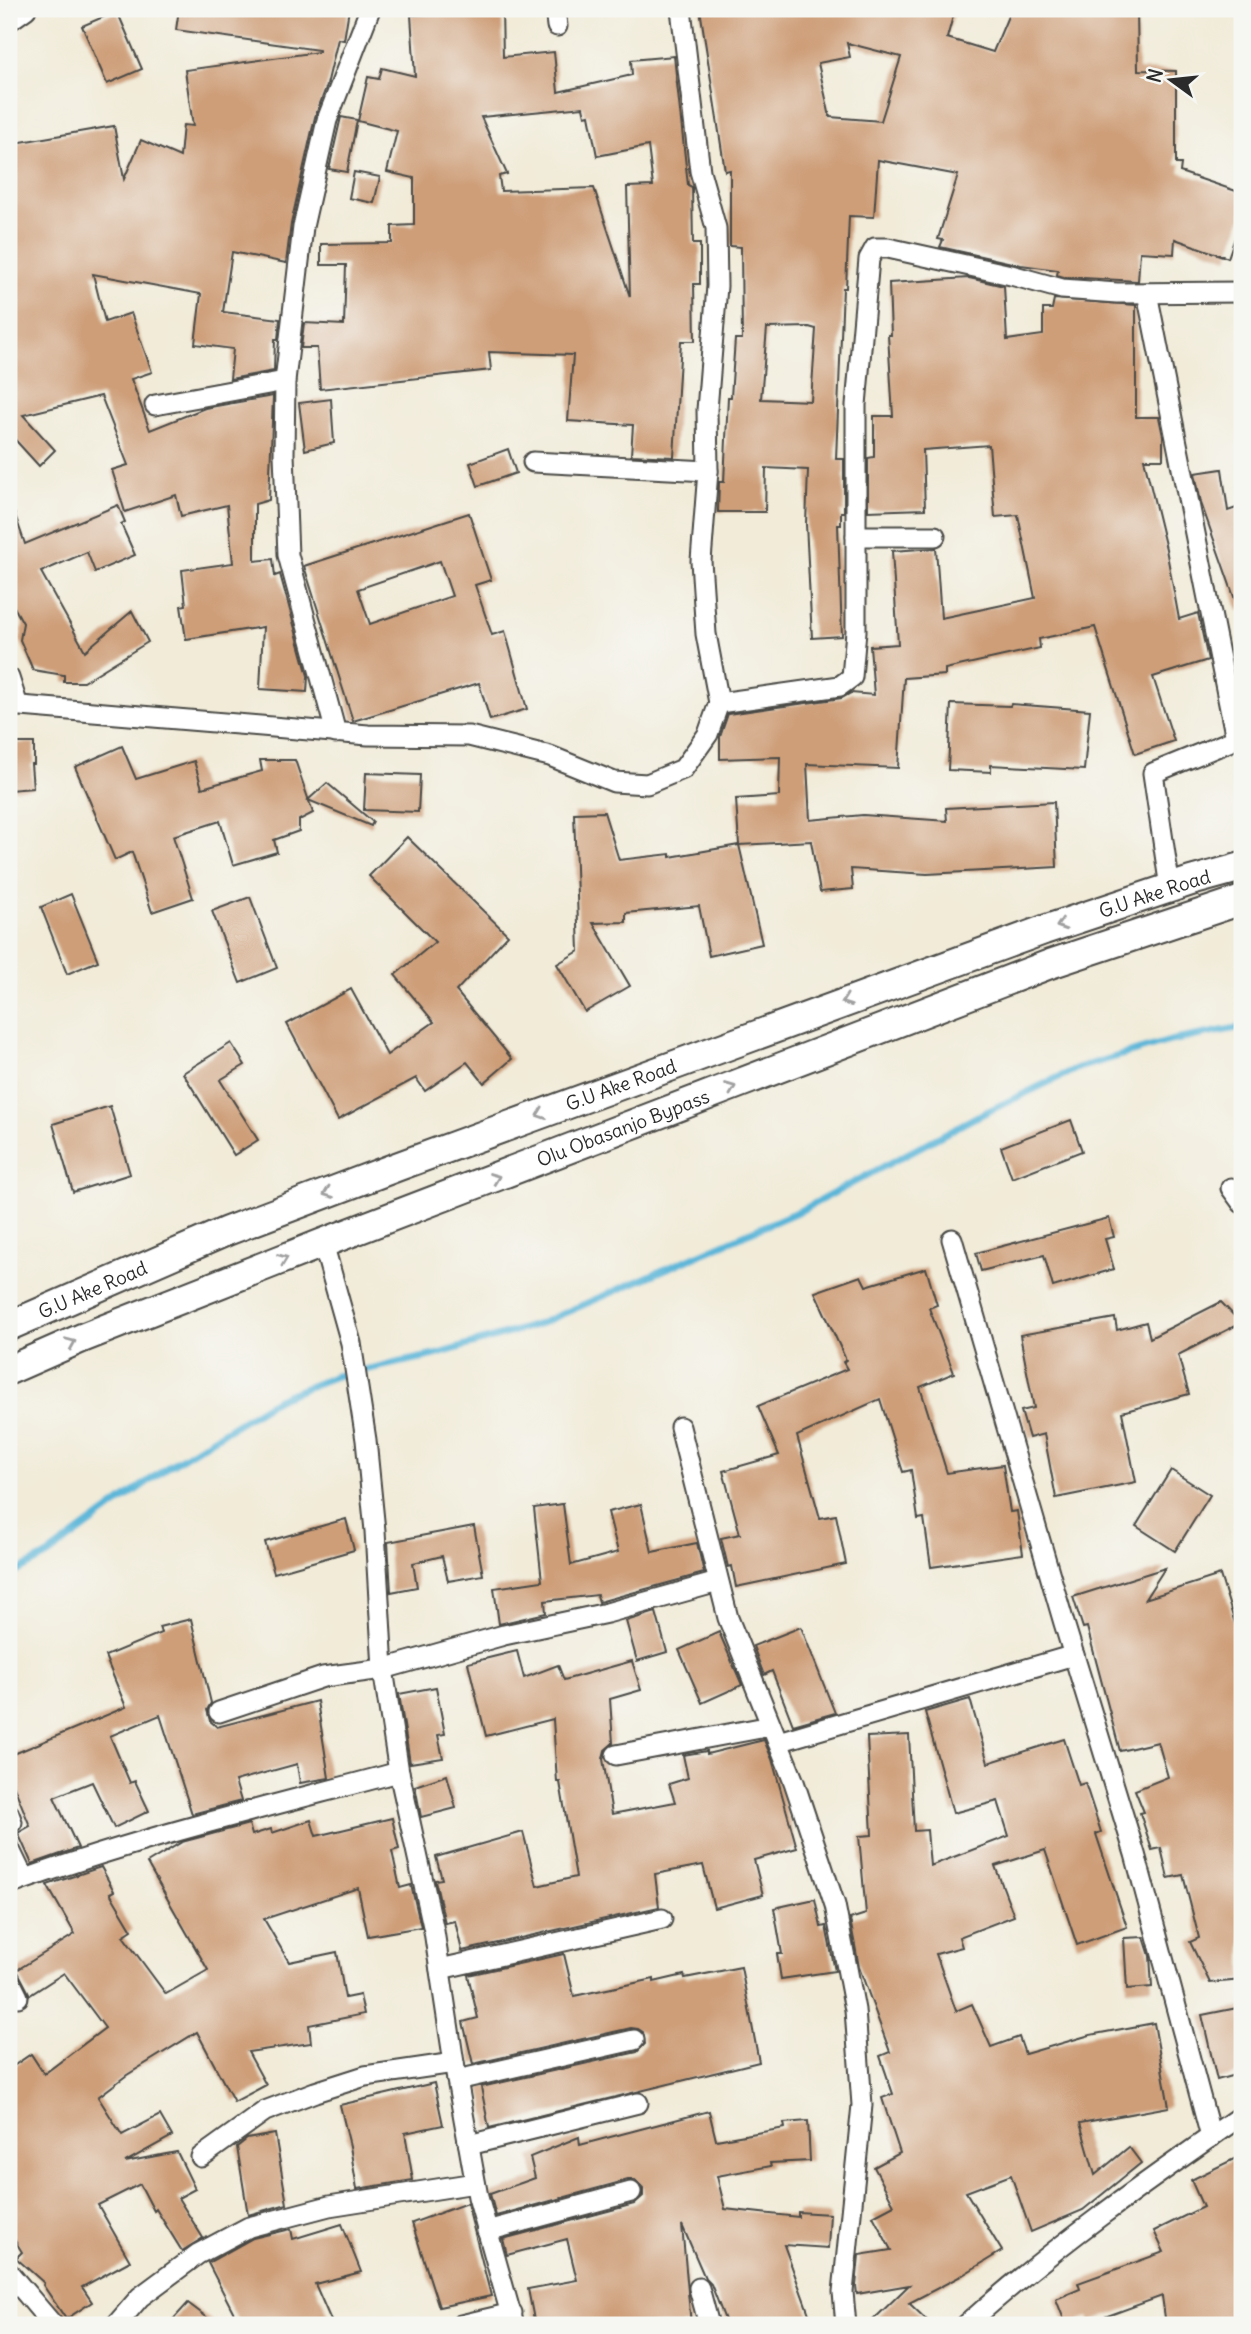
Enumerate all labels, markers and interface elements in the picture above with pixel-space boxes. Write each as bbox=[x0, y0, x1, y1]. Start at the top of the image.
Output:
north arrow bbox=[1136, 46, 1206, 116]
text: N bbox=[1141, 66, 1168, 85]
street label: G.U Ake Road bbox=[1096, 864, 1213, 923]
one-way arrow bbox=[1055, 916, 1067, 931]
one-way arrow bbox=[841, 993, 853, 1007]
street label: G.U Ake Road bbox=[562, 1054, 680, 1116]
one-way arrow bbox=[724, 1083, 736, 1097]
street label: Olu Obasanjo Bypass bbox=[533, 1084, 713, 1172]
one-way arrow bbox=[536, 1106, 548, 1120]
one-way arrow bbox=[489, 1172, 501, 1186]
one-way arrow bbox=[322, 1184, 334, 1198]
one-way arrow bbox=[276, 1253, 289, 1267]
street label: G.U Ake Road bbox=[34, 1255, 150, 1324]
one-way arrow bbox=[64, 1337, 77, 1351]

